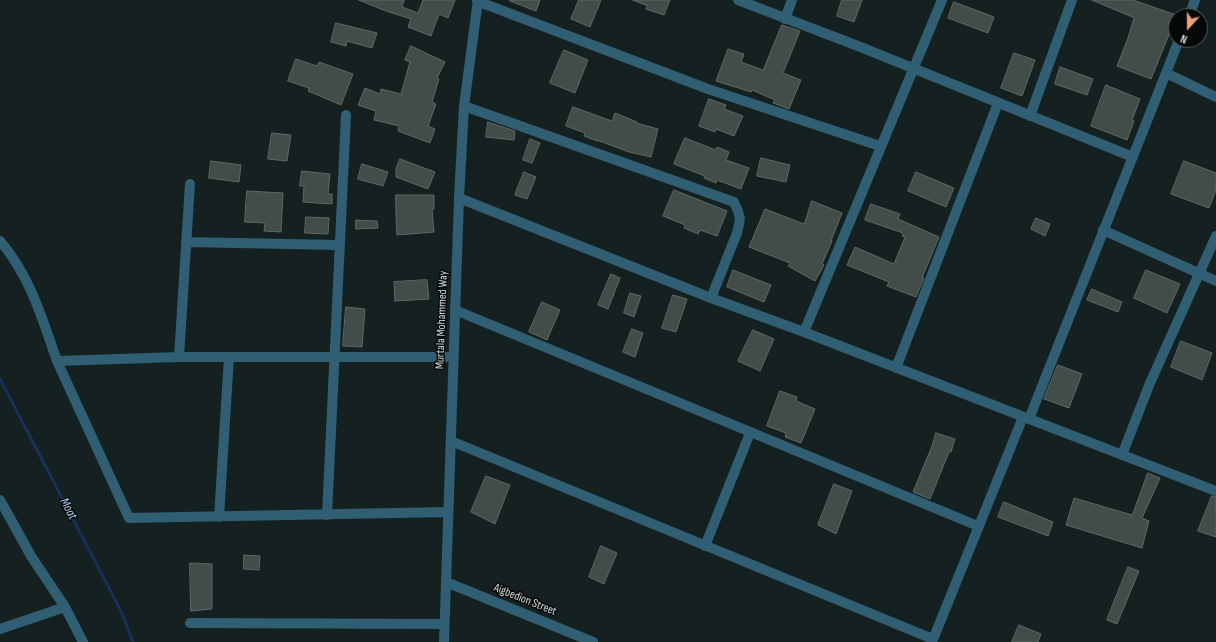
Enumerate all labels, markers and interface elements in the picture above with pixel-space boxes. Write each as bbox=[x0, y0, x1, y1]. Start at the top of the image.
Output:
north arrow bbox=[1168, 8, 1208, 48]
text: N bbox=[1179, 32, 1189, 46]
street label: Murtala Mohammed Way bbox=[433, 271, 451, 369]
water label: Moat bbox=[56, 496, 80, 522]
street label: Aigbedion Street bbox=[491, 581, 559, 619]

